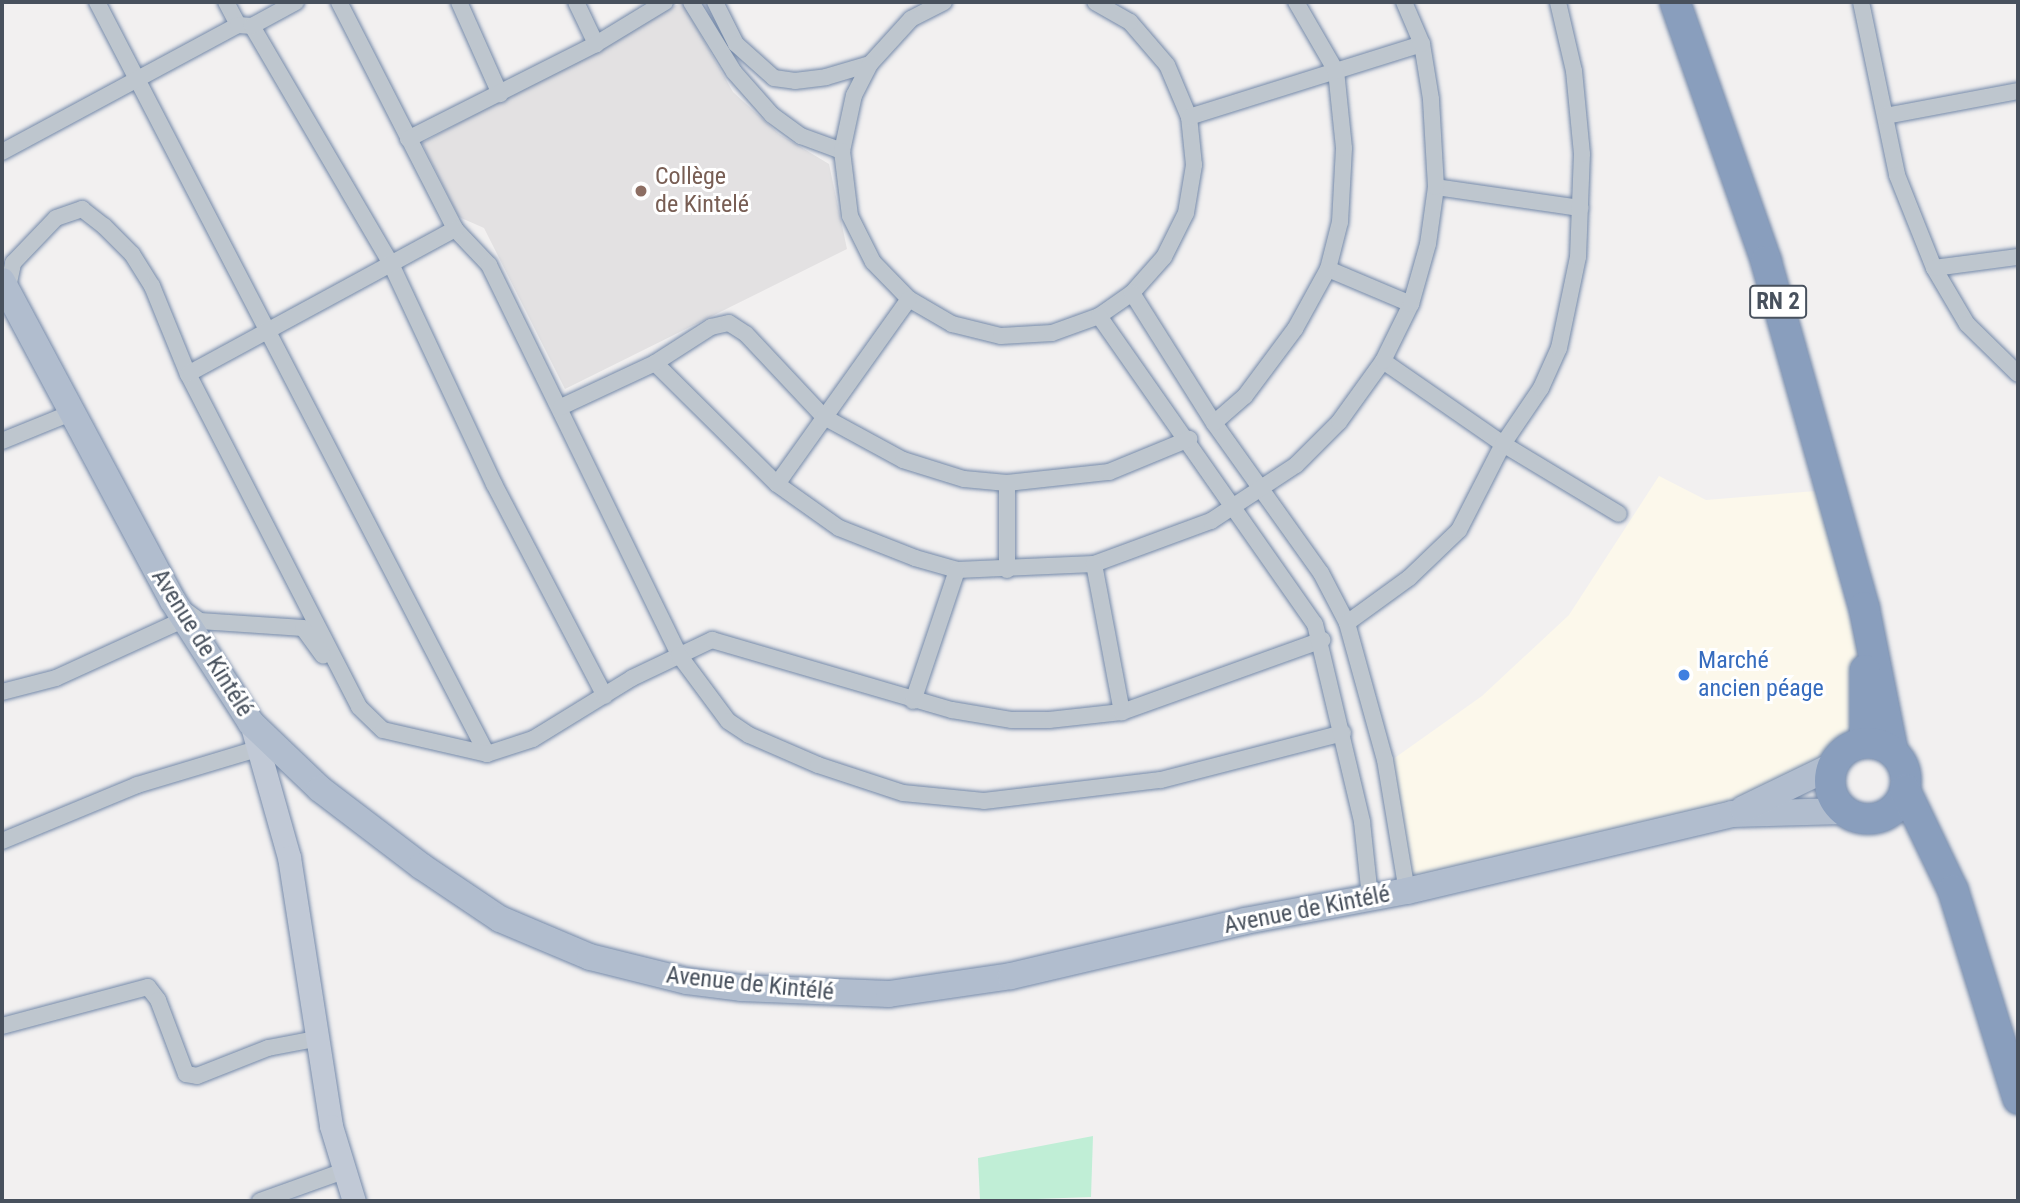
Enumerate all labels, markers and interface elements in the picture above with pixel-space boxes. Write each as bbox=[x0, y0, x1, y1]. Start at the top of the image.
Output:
place label: Collège de Kintelé bbox=[655, 163, 749, 219]
marker: Collège de Kintelé bbox=[633, 183, 649, 199]
road number: RN 2 bbox=[1748, 282, 1808, 322]
street label: Avenue de Kintélé bbox=[145, 564, 259, 722]
place label: Marché ancien péage bbox=[1698, 647, 1824, 703]
marker: Marché ancien péage bbox=[1676, 667, 1692, 683]
street label: Avenue de Kintélé bbox=[1222, 880, 1392, 940]
street label: Avenue de Kintélé bbox=[665, 961, 835, 1007]

